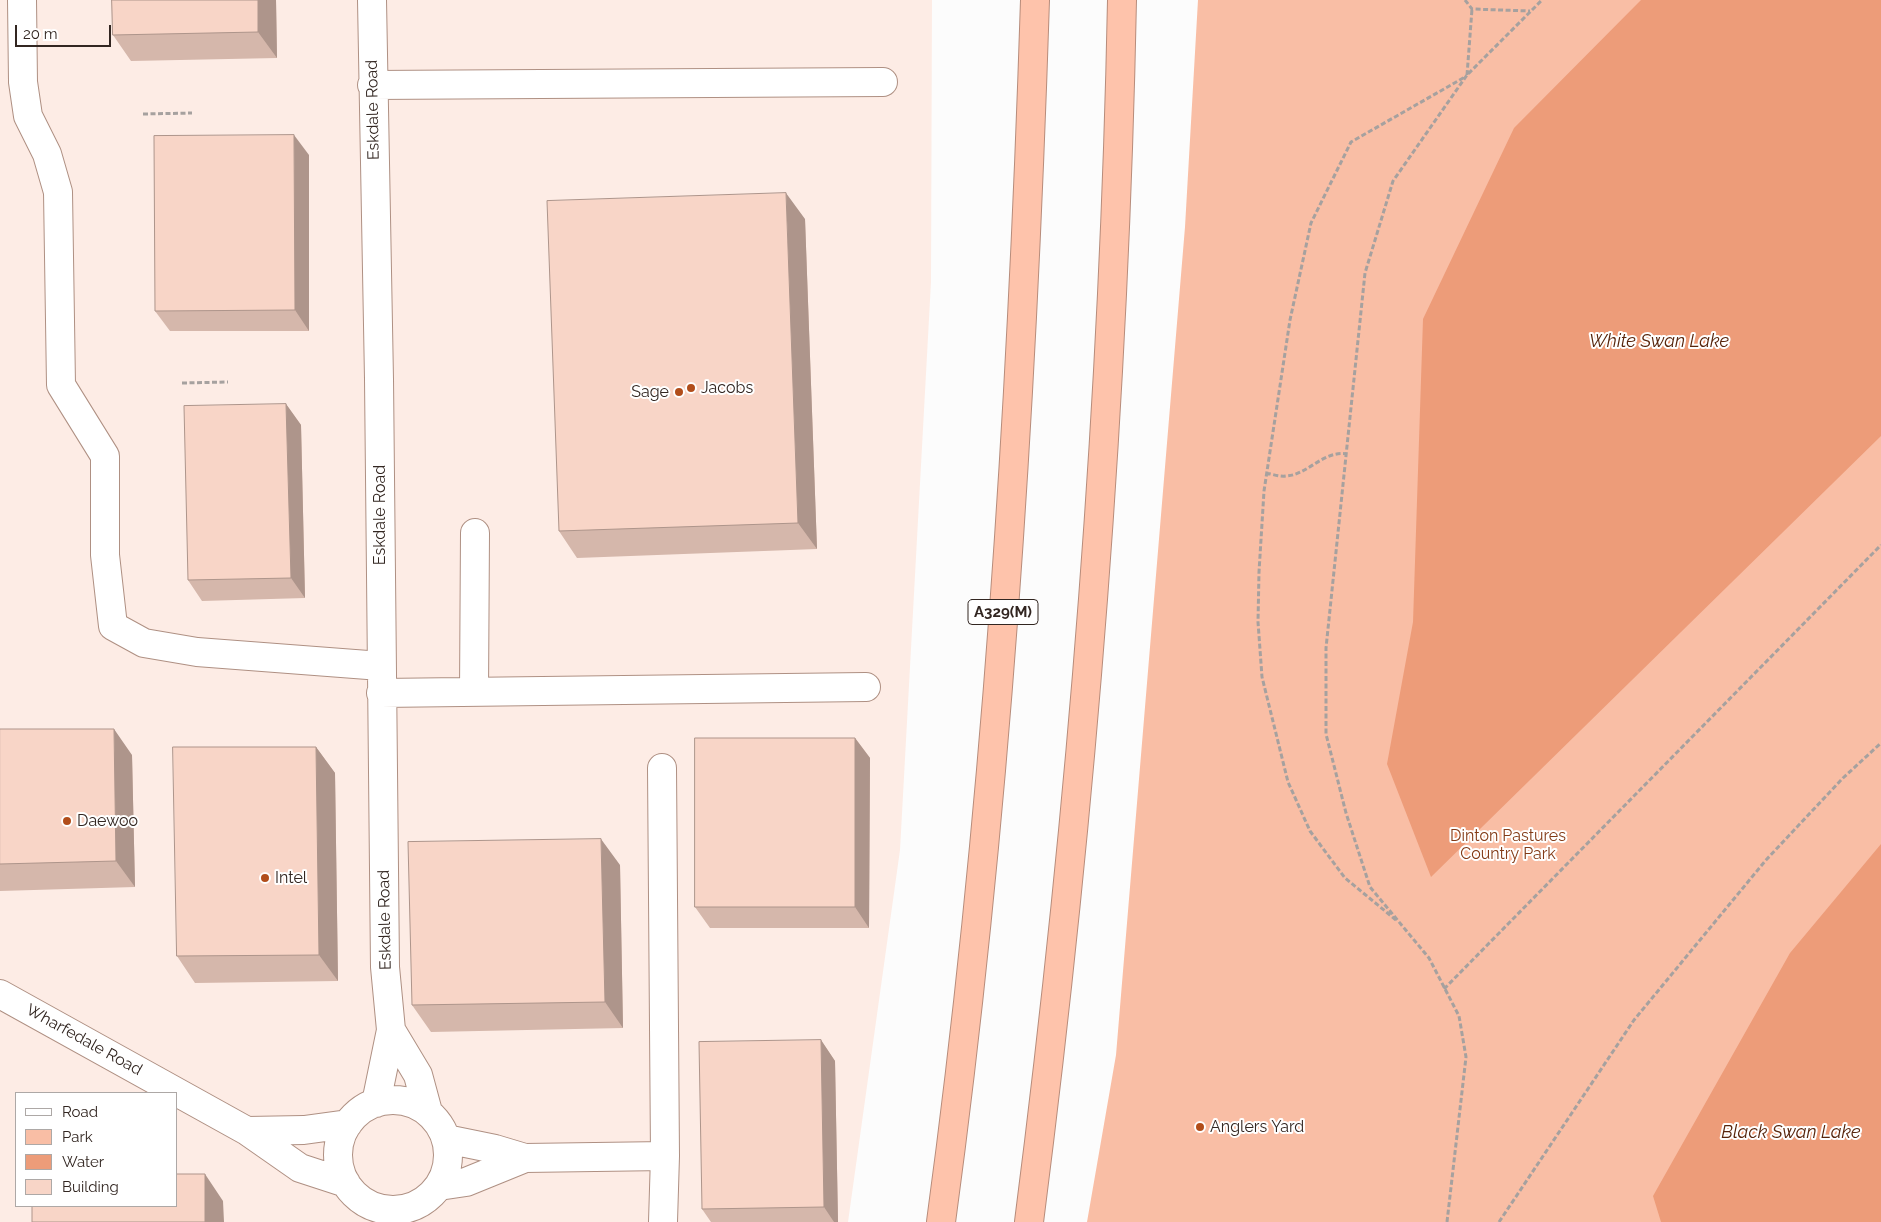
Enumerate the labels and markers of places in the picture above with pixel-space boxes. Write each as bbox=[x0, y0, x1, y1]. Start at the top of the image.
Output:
place label: Jacobs bbox=[701, 378, 753, 398]
place label: Sage bbox=[631, 382, 669, 402]
marker: Jacobs bbox=[685, 382, 697, 394]
marker: Sage bbox=[673, 386, 685, 398]
place label: Daewoo bbox=[77, 811, 138, 831]
marker: Daewoo bbox=[61, 815, 73, 827]
place label: Intel bbox=[275, 868, 307, 888]
marker: Intel bbox=[259, 872, 271, 884]
place label: Anglers Yard bbox=[1210, 1117, 1304, 1137]
marker: Anglers Yard bbox=[1194, 1121, 1206, 1133]

